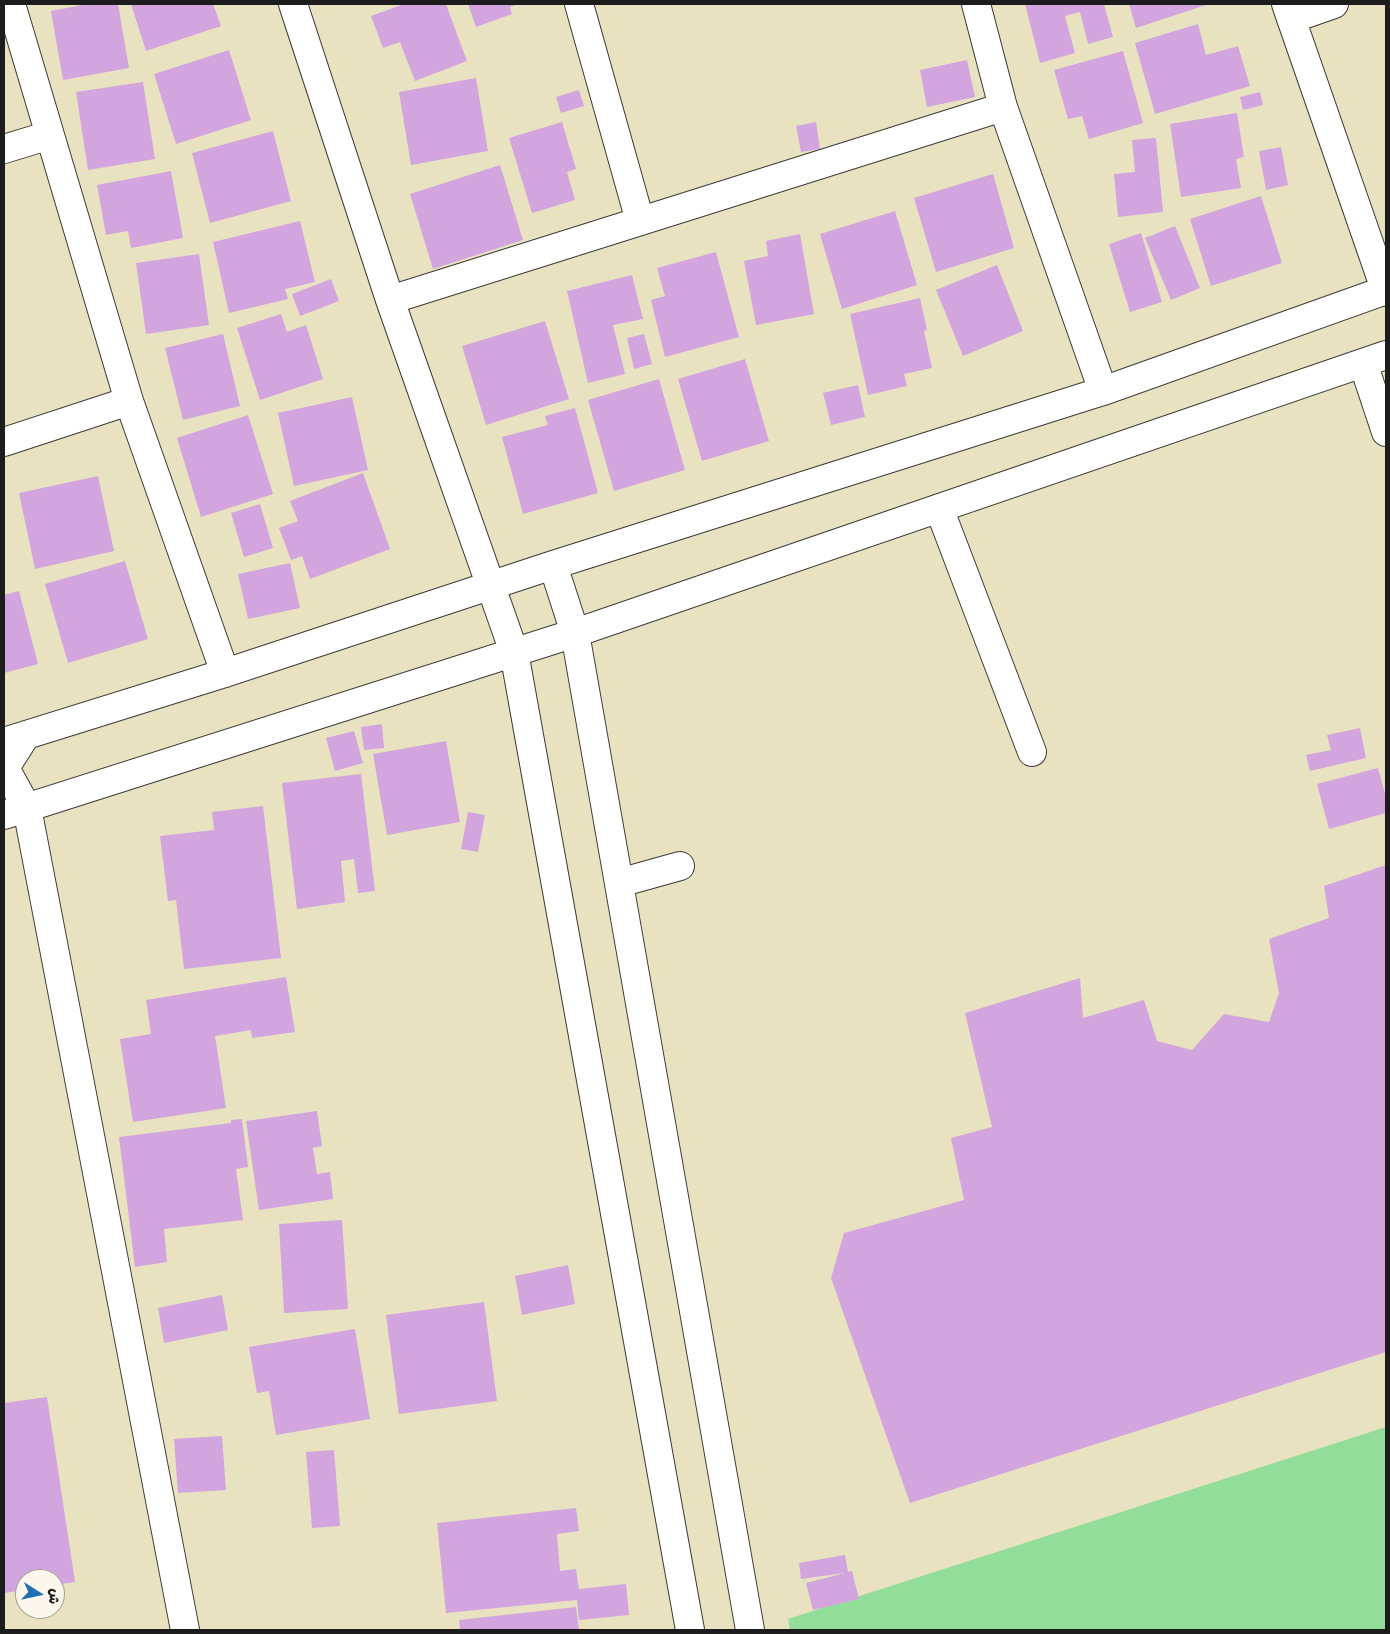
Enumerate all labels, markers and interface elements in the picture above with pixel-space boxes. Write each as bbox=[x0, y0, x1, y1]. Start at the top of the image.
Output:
north arrow bbox=[15, 1569, 65, 1619]
text: ش bbox=[45, 1587, 64, 1606]

